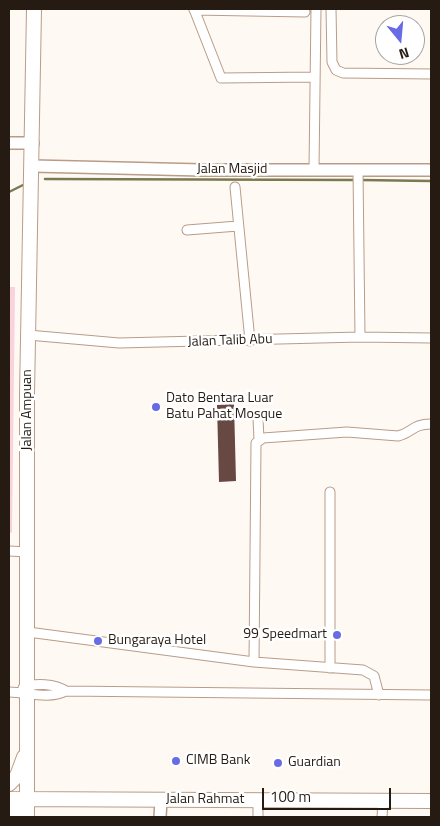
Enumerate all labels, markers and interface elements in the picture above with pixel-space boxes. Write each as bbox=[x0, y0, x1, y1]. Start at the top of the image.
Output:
north arrow bbox=[375, 15, 425, 65]
text: N bbox=[397, 42, 412, 65]
street label: Jalan Masjid bbox=[197, 162, 267, 178]
street label: Jalan Talib Abu bbox=[187, 331, 273, 351]
street label: Jalan Ampuan bbox=[20, 369, 36, 451]
place label: Dato Bentara Luar Batu Pahat Mosque bbox=[166, 391, 282, 424]
marker: Dato Bentara Luar Batu Pahat Mosque bbox=[150, 401, 162, 413]
place label: 99 Speedmart bbox=[243, 627, 327, 643]
marker: 99 Speedmart bbox=[331, 629, 343, 641]
place label: Bungaraya Hotel bbox=[108, 633, 206, 649]
marker: Bungaraya Hotel bbox=[92, 635, 104, 647]
place label: CIMB Bank bbox=[186, 753, 250, 769]
marker: CIMB Bank bbox=[170, 755, 182, 767]
place label: Guardian bbox=[288, 755, 341, 771]
marker: Guardian bbox=[272, 757, 284, 769]
scale bar bbox=[265, 778, 394, 810]
text: 100 m bbox=[270, 785, 311, 808]
street label: Jalan Rahmat bbox=[166, 792, 244, 808]

